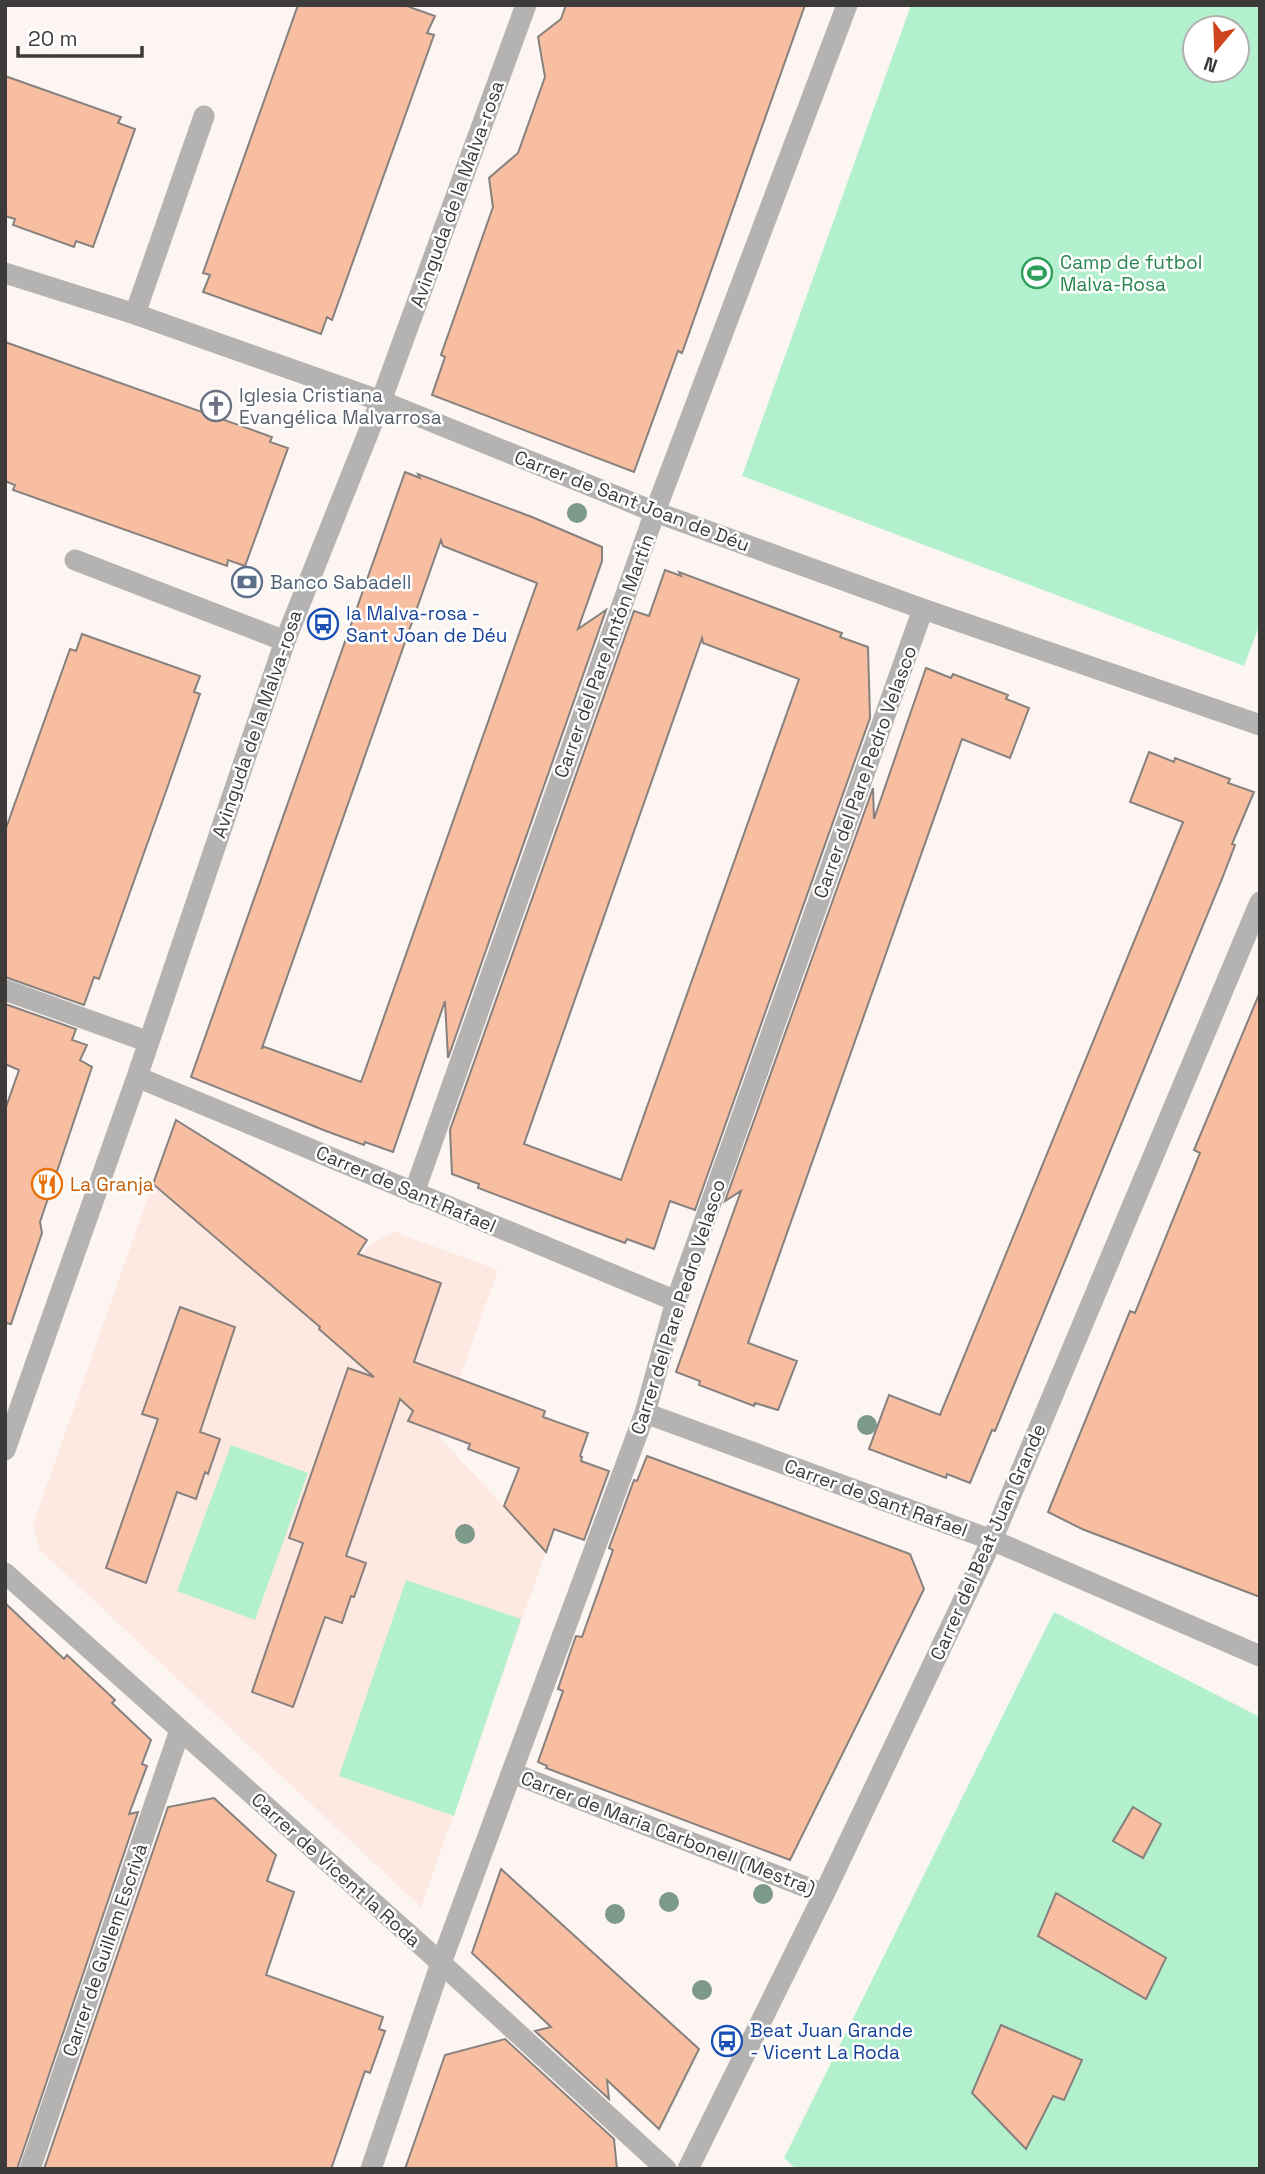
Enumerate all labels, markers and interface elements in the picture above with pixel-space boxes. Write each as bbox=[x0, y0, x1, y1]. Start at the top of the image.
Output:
scale bar bbox=[18, 14, 142, 58]
north arrow bbox=[1181, 14, 1251, 84]
text: 20 m bbox=[28, 25, 78, 52]
text: N bbox=[1201, 51, 1221, 78]
street label: Avinguda de la Malva-rosa bbox=[404, 77, 510, 311]
place label: Camp de futbol Malva-Rosa bbox=[1060, 250, 1202, 297]
sports icon: Camp de futbol Malva-Rosa bbox=[1020, 256, 1054, 290]
place label: Iglesia Cristiana Evangélica Malvarrosa bbox=[239, 383, 442, 430]
church icon: Iglesia Cristiana Evangélica Malvarrosa bbox=[199, 389, 233, 423]
street label: Carrer de Sant Joan de Déu bbox=[511, 445, 753, 557]
street label: Carrer del Pare Antón Martín bbox=[548, 531, 660, 781]
bank icon: Banco Sabadell bbox=[230, 565, 264, 599]
place label: Banco Sabadell bbox=[270, 570, 411, 595]
place label: la Malva-rosa - Sant Joan de Déu bbox=[346, 601, 507, 648]
street label: Avinguda de la Malva-rosa bbox=[206, 607, 308, 841]
bus stop icon: la Malva-rosa - Sant Joan de Déu bbox=[306, 607, 340, 641]
street label: Carrer del Pare Pedro Velasco bbox=[808, 642, 922, 902]
street label: Carrer de Sant Rafael bbox=[312, 1140, 500, 1238]
restaurant icon: La Granja bbox=[30, 1167, 64, 1201]
place label: La Granja bbox=[70, 1172, 154, 1197]
street label: Carrer del Pare Pedro Velasco bbox=[625, 1176, 731, 1438]
street label: Carrer del Beat Juan Grande bbox=[924, 1420, 1052, 1664]
street label: Carrer de Sant Rafael bbox=[781, 1453, 971, 1543]
street label: Carrer de Maria Carbonell (Mestra) bbox=[517, 1765, 819, 1901]
street label: Carrer de Vicent la Roda bbox=[246, 1787, 426, 1953]
street label: Carrer de Guillem Escrivà bbox=[57, 1840, 153, 2060]
place label: Beat Juan Grande - Vicent La Roda bbox=[750, 2018, 913, 2065]
bus stop icon: Beat Juan Grande - Vicent La Roda bbox=[710, 2024, 744, 2058]

